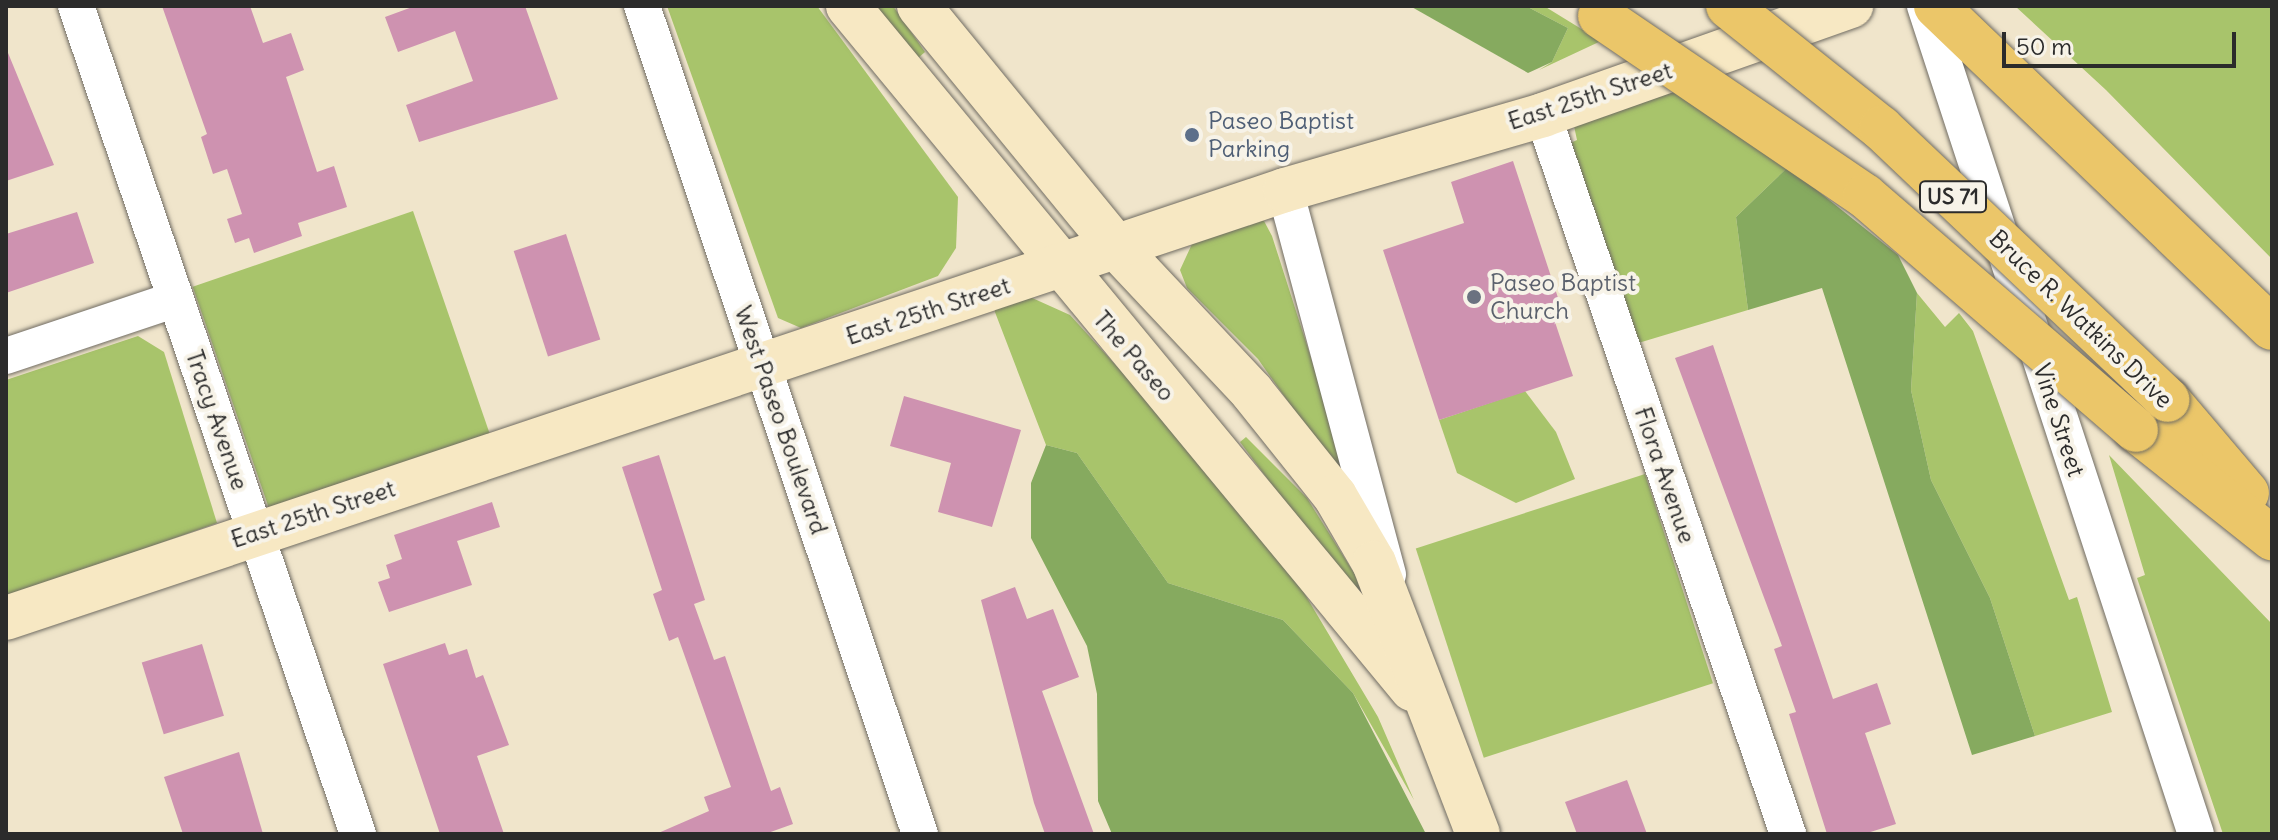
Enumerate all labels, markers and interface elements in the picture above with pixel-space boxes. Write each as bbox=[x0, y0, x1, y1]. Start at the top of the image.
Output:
scale bar bbox=[2006, 16, 2240, 66]
text: 50 m bbox=[2016, 31, 2072, 61]
street label: East 25th Street bbox=[1504, 56, 1676, 136]
place label: Paseo Baptist Parking bbox=[1208, 107, 1354, 163]
marker: Paseo Baptist Parking bbox=[1183, 126, 1201, 144]
road number: US 71 bbox=[1917, 179, 1989, 215]
street label: Bruce R. Watkins Drive bbox=[1983, 224, 2179, 414]
place label: Paseo Baptist Church bbox=[1490, 269, 1636, 325]
street label: East 25th Street bbox=[842, 271, 1014, 351]
marker: Paseo Baptist Church bbox=[1465, 288, 1483, 306]
street label: West Paseo Boulevard bbox=[728, 302, 834, 538]
street label: The Paseo bbox=[1087, 305, 1181, 407]
street label: Tracy Avenue bbox=[180, 346, 254, 494]
street label: Vine Street bbox=[2027, 360, 2091, 480]
street label: Flora Avenue bbox=[1628, 403, 1702, 547]
street label: East 25th Street bbox=[227, 474, 399, 554]

